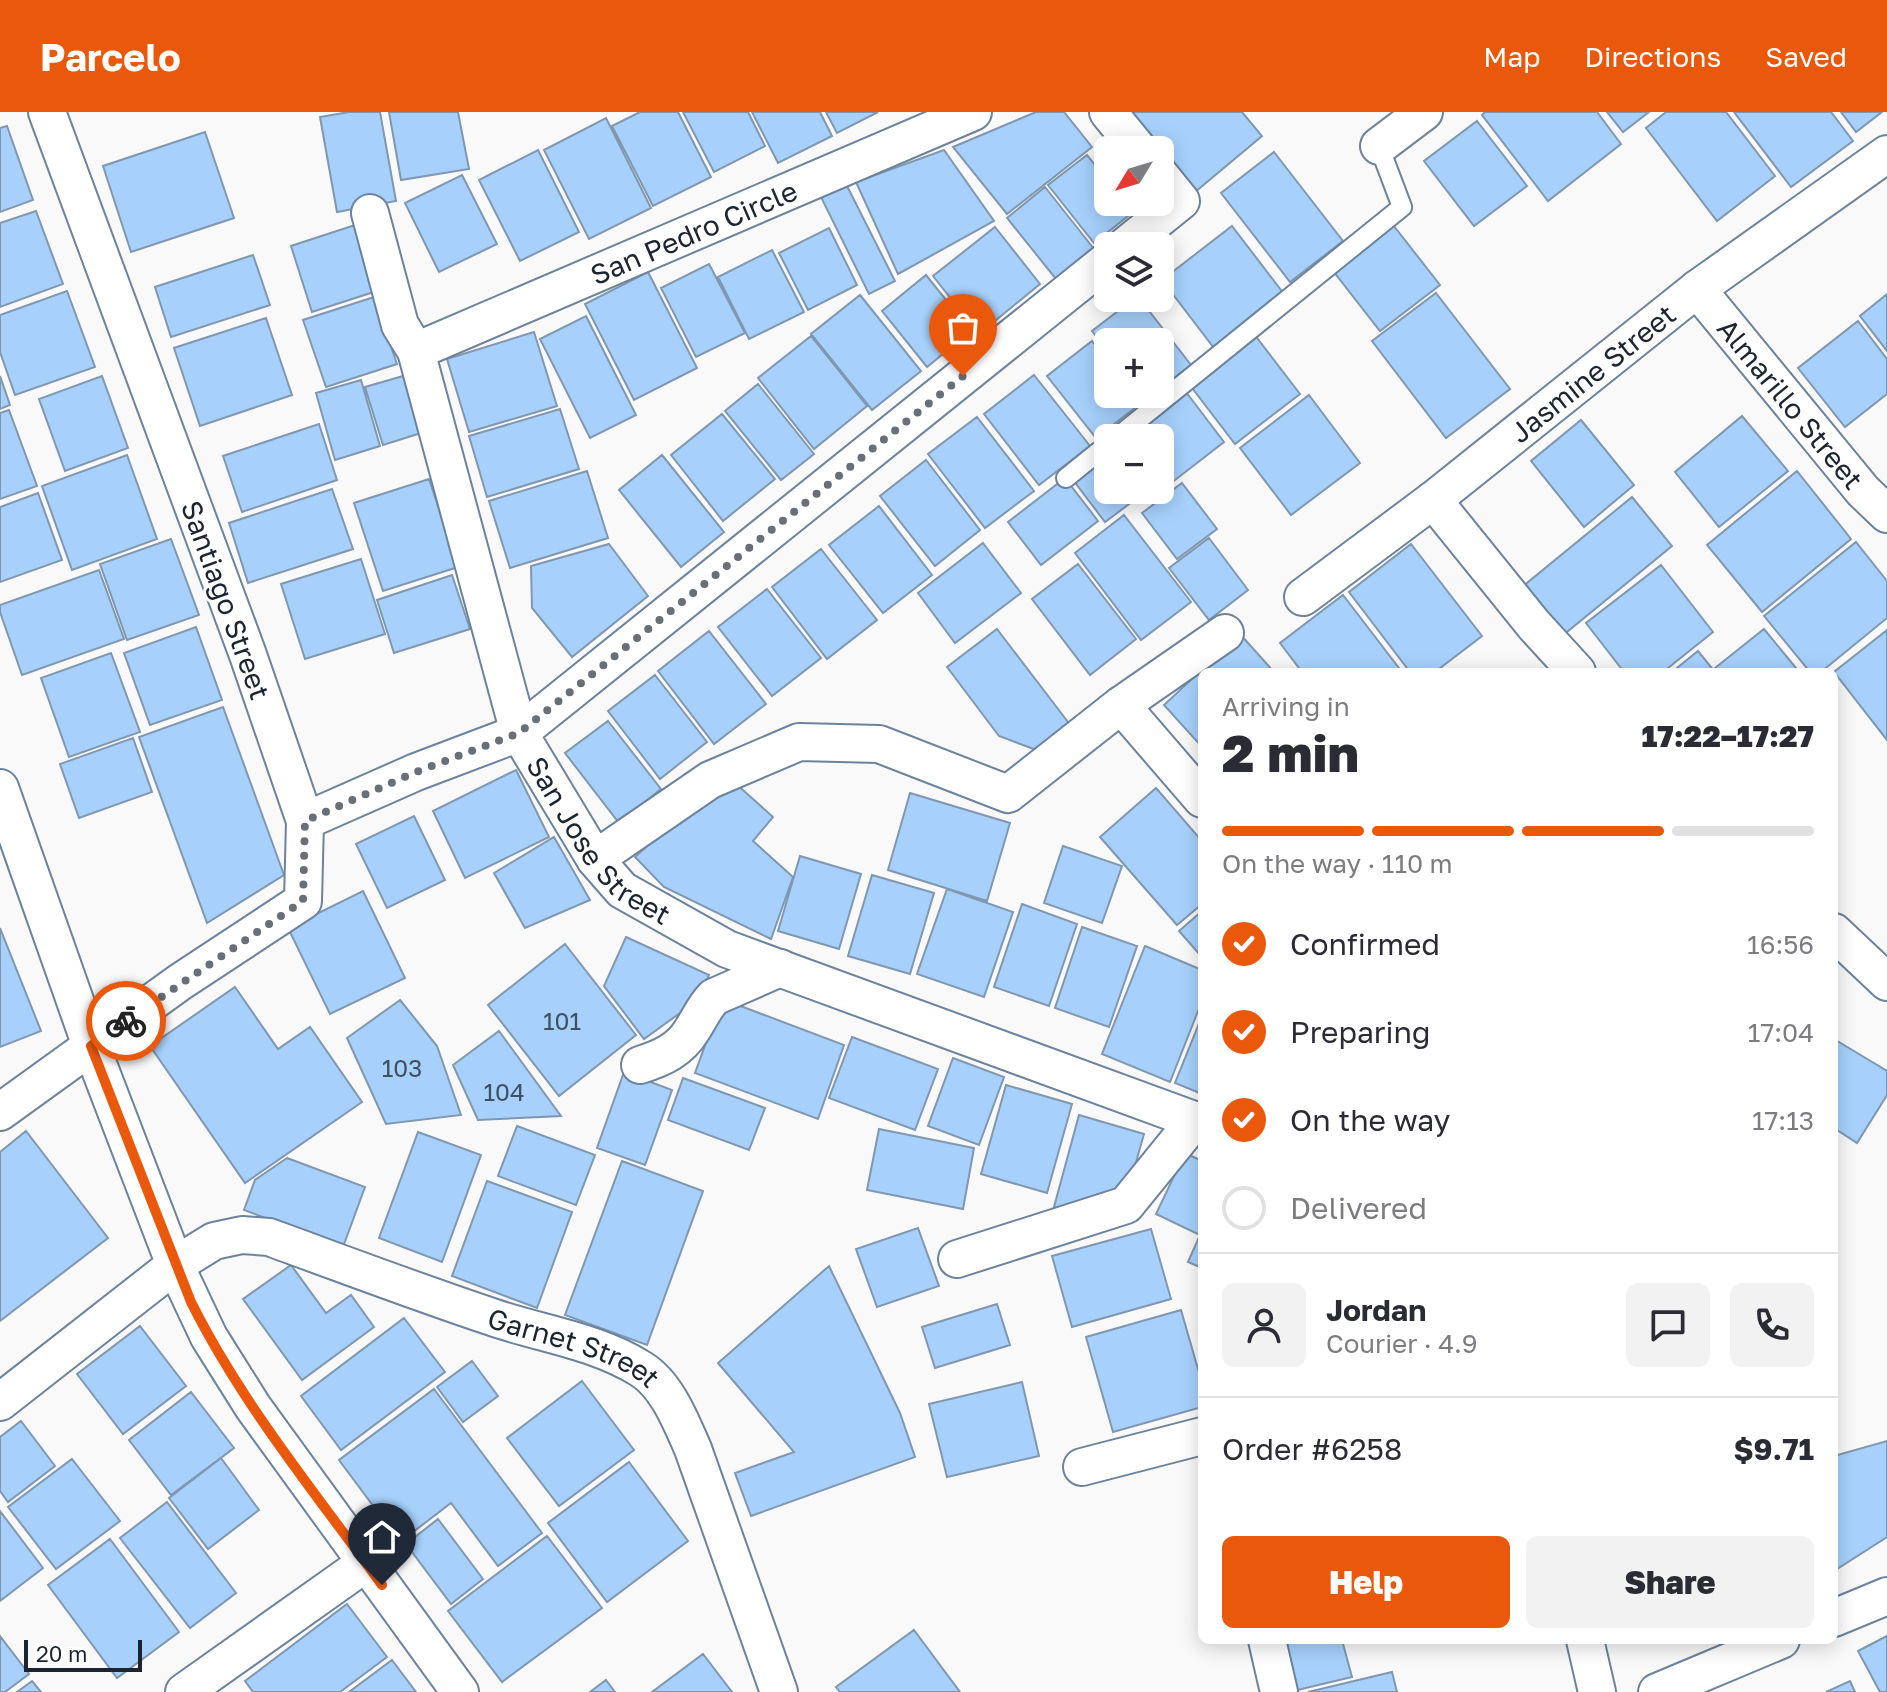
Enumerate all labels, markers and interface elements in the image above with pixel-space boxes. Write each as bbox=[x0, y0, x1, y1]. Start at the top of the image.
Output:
text: Parcelo bbox=[40, 34, 181, 79]
text: Map bbox=[1483, 40, 1540, 73]
text: Directions bbox=[1584, 40, 1721, 73]
text: Saved bbox=[1765, 40, 1847, 73]
north arrow bbox=[1094, 136, 1174, 216]
map controls bbox=[1094, 136, 1174, 504]
street label: San Pedro Circle bbox=[585, 173, 802, 291]
button: layers bbox=[1094, 232, 1174, 312]
pin bbox=[929, 294, 997, 376]
street label: Jasmine Street bbox=[1503, 297, 1681, 449]
icon: bag bbox=[941, 306, 985, 350]
street label: Almarillo Street bbox=[1711, 312, 1871, 495]
button: + bbox=[1094, 328, 1174, 408]
button: − bbox=[1094, 424, 1174, 504]
street label: Santiago Street bbox=[175, 496, 277, 704]
text: Arriving in bbox=[1222, 691, 1350, 722]
text: 17:22–17:27 bbox=[1641, 718, 1814, 754]
text: 2 min bbox=[1222, 721, 1359, 783]
street label: San Jose Street bbox=[520, 750, 677, 931]
text: On the way · 110 m bbox=[1222, 848, 1453, 879]
icon: check bbox=[1222, 922, 1266, 966]
text: Confirmed bbox=[1290, 926, 1440, 962]
text: 16:56 bbox=[1747, 929, 1814, 960]
courier bbox=[86, 981, 166, 1061]
icon: bike bbox=[104, 999, 148, 1043]
house number: 101 bbox=[543, 1006, 581, 1035]
icon: check bbox=[1222, 1010, 1266, 1054]
text: Preparing bbox=[1290, 1014, 1431, 1050]
text: 17:04 bbox=[1748, 1017, 1814, 1048]
house number: 103 bbox=[382, 1053, 422, 1082]
house number: 104 bbox=[483, 1077, 525, 1106]
icon: check bbox=[1222, 1098, 1266, 1142]
text: On the way bbox=[1290, 1102, 1450, 1138]
text: 17:13 bbox=[1752, 1105, 1814, 1136]
text: Delivered bbox=[1290, 1190, 1427, 1226]
button: person bbox=[1222, 1283, 1306, 1367]
button: chat bbox=[1626, 1283, 1710, 1367]
button: phone bbox=[1730, 1283, 1814, 1367]
text: Jordan bbox=[1326, 1292, 1426, 1328]
street label: Garnet Street bbox=[484, 1300, 667, 1393]
text: Courier · 4.9 bbox=[1326, 1328, 1478, 1359]
text: Order #6258 bbox=[1222, 1431, 1402, 1467]
text: $9.71 bbox=[1733, 1431, 1814, 1467]
pin bbox=[348, 1503, 416, 1585]
icon: home bbox=[360, 1515, 404, 1559]
button: Help bbox=[1222, 1536, 1510, 1628]
button: Share bbox=[1526, 1536, 1814, 1628]
scale bar bbox=[24, 1636, 142, 1672]
text: 20 m bbox=[36, 1640, 87, 1667]

